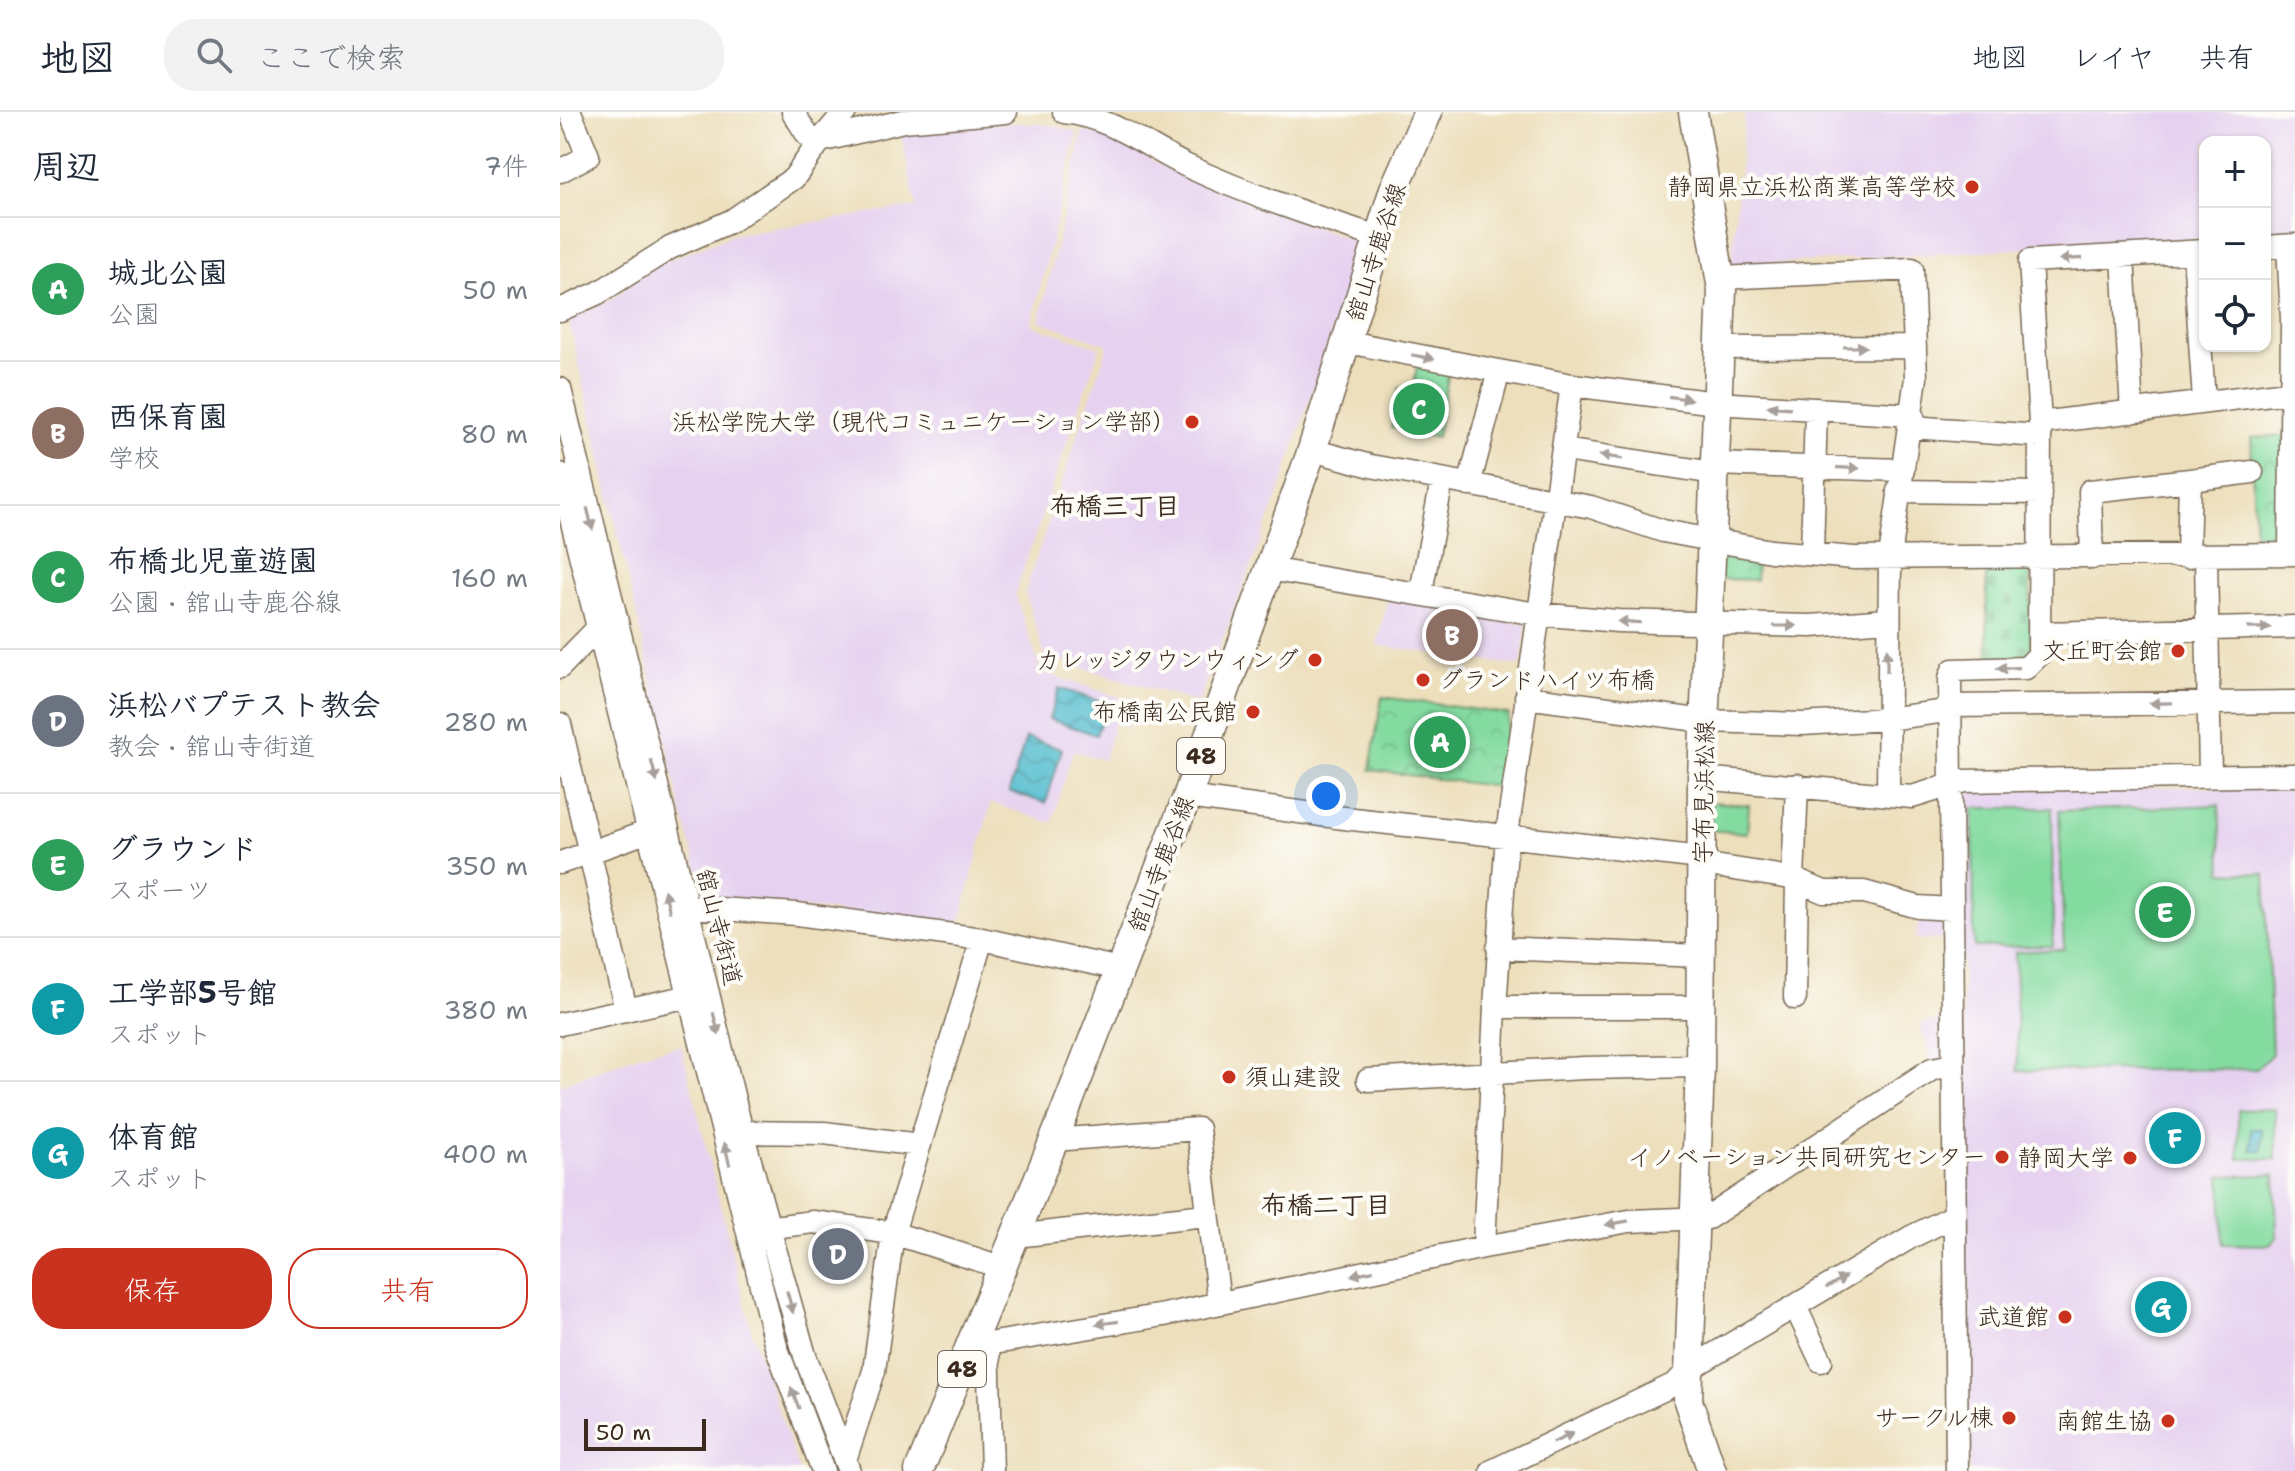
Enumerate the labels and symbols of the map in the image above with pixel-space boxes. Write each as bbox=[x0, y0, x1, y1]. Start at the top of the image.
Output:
place label: 静岡県立浜松商業高等学校 bbox=[1668, 171, 1956, 203]
marker: 静岡県立浜松商業高等学校 bbox=[1963, 178, 1981, 196]
street label: 舘山寺鹿谷線 bbox=[1339, 179, 1413, 325]
one-way arrow bbox=[2058, 252, 2083, 265]
one-way arrow bbox=[1843, 341, 1868, 353]
one-way arrow bbox=[1411, 351, 1436, 363]
pin: C bbox=[1393, 379, 1445, 439]
one-way arrow bbox=[1668, 392, 1693, 405]
one-way arrow bbox=[1766, 400, 1791, 413]
place label: 浜松学院大学（現代コミュニケーション学部） bbox=[672, 406, 1176, 438]
marker: 浜松学院大学（現代コミュニケーション学部） bbox=[1183, 413, 1201, 431]
one-way arrow bbox=[1598, 450, 1623, 463]
one-way arrow bbox=[1836, 462, 1861, 475]
district label: 布橋三丁目 bbox=[1050, 488, 1180, 523]
one-way arrow bbox=[584, 507, 596, 532]
pin: B bbox=[1426, 605, 1478, 665]
one-way arrow bbox=[1616, 615, 1641, 628]
one-way arrow bbox=[1773, 619, 1798, 632]
one-way arrow bbox=[2247, 622, 2272, 634]
place label: 文丘町会館 bbox=[2042, 635, 2162, 667]
marker: 文丘町会館 bbox=[2169, 642, 2187, 660]
place label: カレッジタウンウィング bbox=[1036, 644, 1299, 676]
one-way arrow bbox=[1881, 647, 1893, 672]
marker: カレッジタウンウィング bbox=[1306, 651, 1324, 669]
one-way arrow bbox=[1995, 662, 2020, 674]
place label: グランドハイツ布橋 bbox=[1439, 664, 1655, 696]
marker: グランドハイツ布橋 bbox=[1414, 671, 1432, 689]
place label: 布橋南公民館 bbox=[1093, 696, 1237, 728]
one-way arrow bbox=[2148, 697, 2173, 709]
marker: 布橋南公民館 bbox=[1244, 703, 1262, 721]
pin: A bbox=[1414, 712, 1466, 772]
street label: 宇布見浜松線 bbox=[1687, 720, 1721, 864]
road number: 48 bbox=[1177, 738, 1225, 774]
one-way arrow bbox=[649, 759, 661, 784]
your location bbox=[1306, 776, 1346, 816]
street label: 舘山寺鹿谷線 bbox=[1120, 791, 1202, 937]
street label: 舘山寺街道 bbox=[689, 865, 749, 989]
pin: E bbox=[2139, 882, 2191, 942]
one-way arrow bbox=[660, 889, 673, 914]
one-way arrow bbox=[710, 1011, 723, 1036]
place label: 須山建設 bbox=[1245, 1061, 1341, 1093]
marker: 須山建設 bbox=[1220, 1068, 1238, 1086]
pin: F bbox=[2149, 1108, 2201, 1168]
place label: イノベーション共同研究センター bbox=[1627, 1141, 1986, 1173]
one-way arrow bbox=[720, 1142, 733, 1167]
place label: 静岡大学 bbox=[2018, 1142, 2114, 1174]
marker: イノベーション共同研究センター bbox=[1993, 1148, 2011, 1166]
marker: 静岡大学 bbox=[2121, 1149, 2139, 1167]
district label: 布橋二丁目 bbox=[1261, 1187, 1391, 1222]
one-way arrow bbox=[1604, 1217, 1629, 1230]
pin: D bbox=[812, 1224, 864, 1284]
one-way arrow bbox=[1349, 1267, 1374, 1280]
one-way arrow bbox=[1825, 1275, 1847, 1289]
pin: G bbox=[2135, 1277, 2187, 1337]
one-way arrow bbox=[784, 1291, 797, 1315]
place label: 武道館 bbox=[1977, 1301, 2049, 1333]
marker: 武道館 bbox=[2056, 1308, 2074, 1326]
one-way arrow bbox=[1094, 1317, 1119, 1330]
road number: 48 bbox=[938, 1351, 986, 1387]
one-way arrow bbox=[788, 1386, 801, 1410]
place label: サークル棟 bbox=[1874, 1402, 1993, 1434]
place label: 南館生協 bbox=[2056, 1405, 2152, 1437]
marker: サークル棟 bbox=[2000, 1409, 2018, 1427]
marker: 南館生協 bbox=[2159, 1412, 2177, 1430]
scale bar bbox=[584, 1415, 706, 1451]
one-way arrow bbox=[1552, 1431, 1575, 1445]

